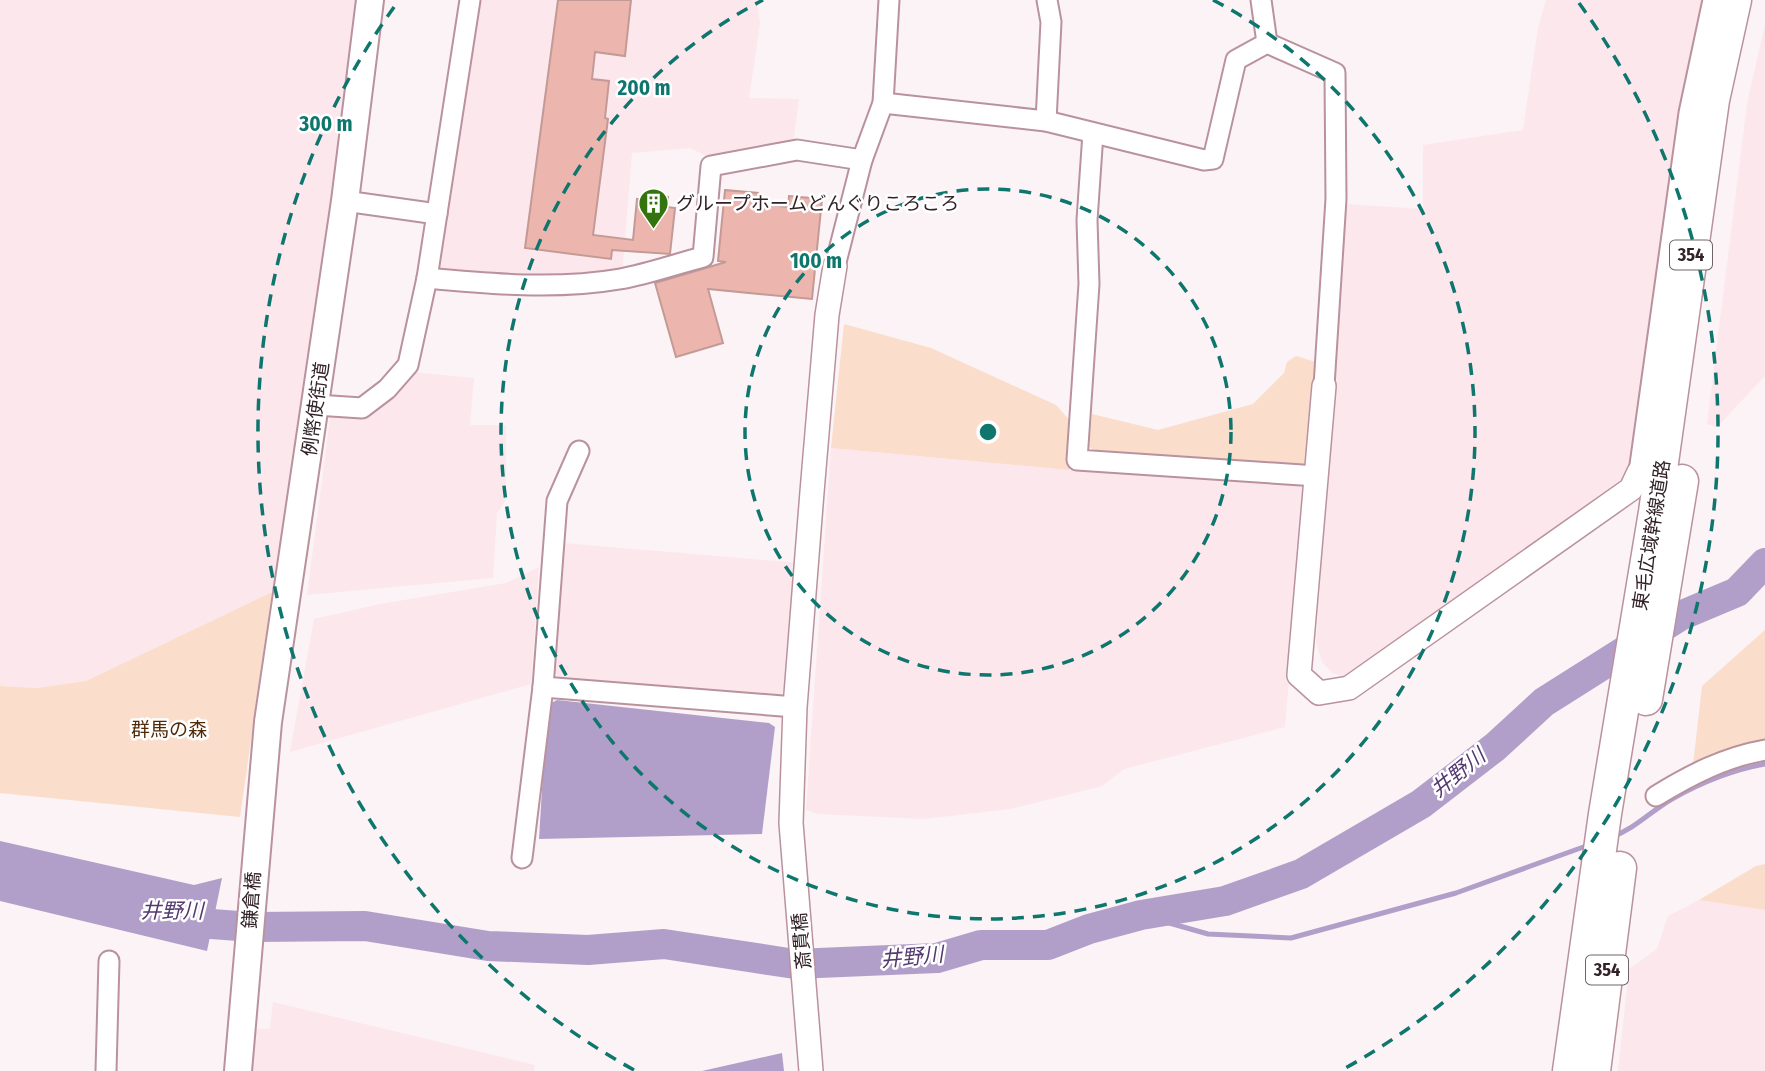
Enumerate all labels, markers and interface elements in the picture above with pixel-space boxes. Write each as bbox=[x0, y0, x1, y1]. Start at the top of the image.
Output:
text: 200 m bbox=[616, 75, 671, 101]
text: 300 m bbox=[298, 111, 353, 137]
building icon: グループホームどんぐりころころ bbox=[636, 186, 670, 230]
place label: グループホームどんぐりころころ bbox=[676, 192, 959, 215]
road number: 354 bbox=[1670, 241, 1712, 270]
text: 100 m bbox=[790, 248, 842, 274]
street label: 例幣使街道 bbox=[297, 360, 333, 458]
centre of rings bbox=[976, 420, 1000, 444]
street label: 東毛広域幹線道路 bbox=[1628, 458, 1675, 612]
park label: 群馬の森 bbox=[131, 718, 207, 741]
water label: 井野川 bbox=[1425, 742, 1492, 803]
street label: 鎌倉橋 bbox=[238, 871, 265, 929]
water label: 井野川 bbox=[141, 898, 205, 924]
street label: 斎貫橋 bbox=[788, 912, 815, 970]
water label: 井野川 bbox=[879, 941, 947, 973]
road number: 354 bbox=[1586, 956, 1628, 985]

